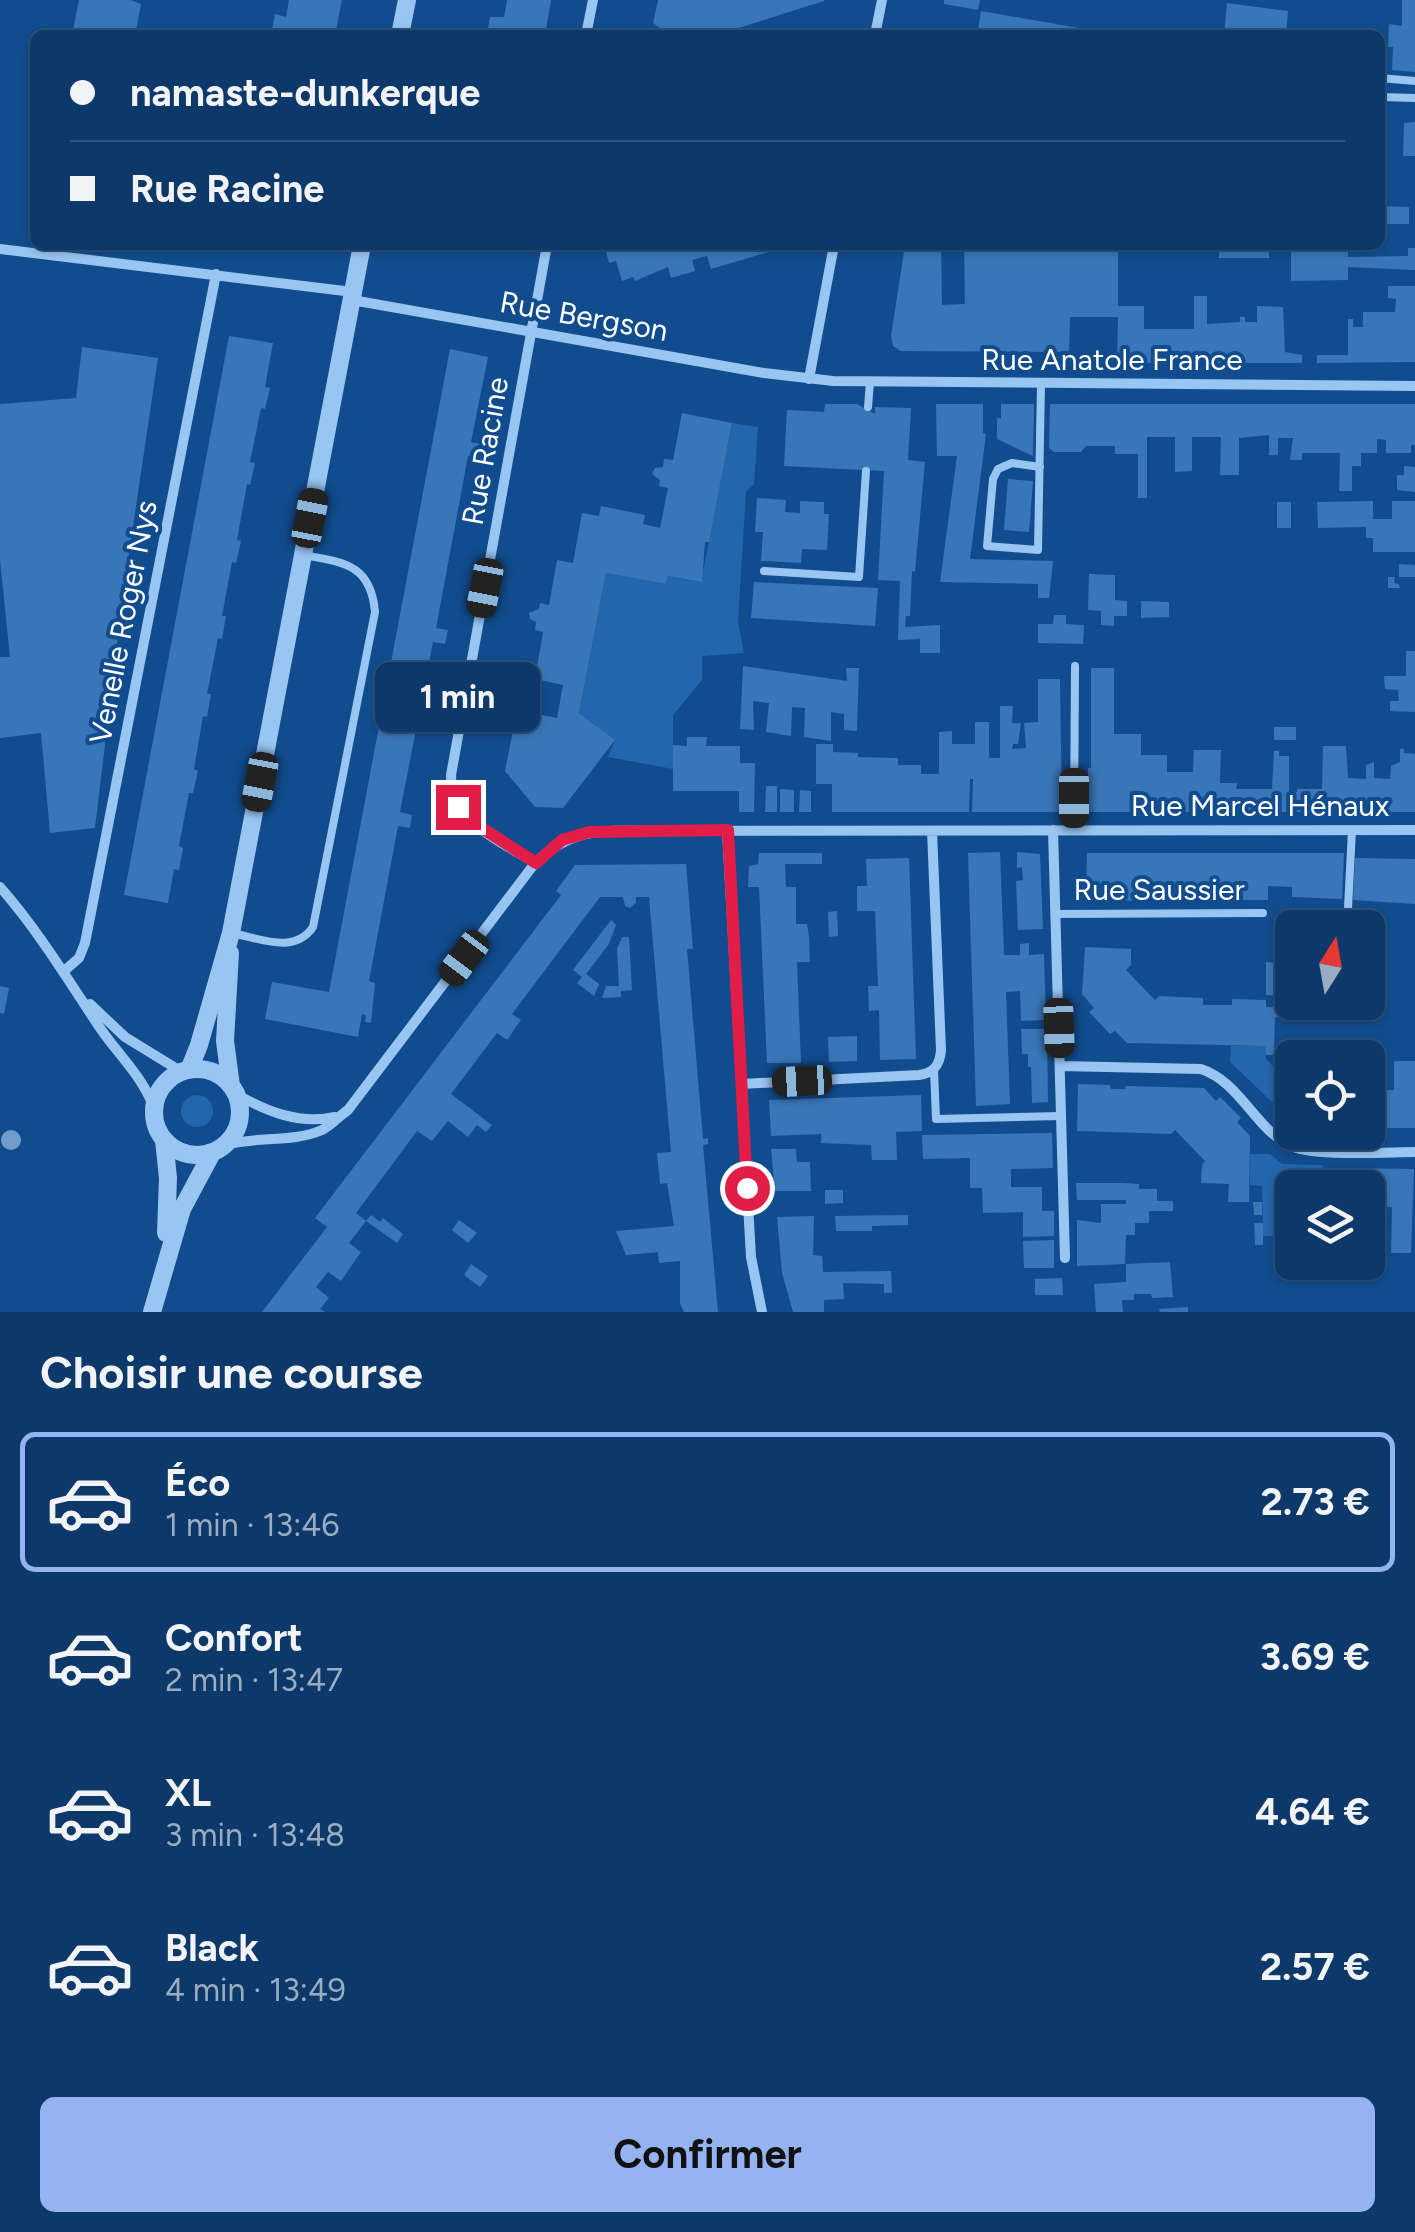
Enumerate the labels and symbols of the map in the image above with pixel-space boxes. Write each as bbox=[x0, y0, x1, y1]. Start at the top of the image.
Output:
street label: Rue Bergson bbox=[497, 283, 671, 349]
street label: Rue Anatole France bbox=[981, 341, 1243, 378]
street label: Rue Racine bbox=[454, 374, 516, 528]
car bbox=[290, 486, 330, 550]
street label: Venelle Roger Nys bbox=[81, 497, 165, 747]
car bbox=[465, 556, 505, 620]
callout: 1 min bbox=[376, 662, 540, 732]
car bbox=[240, 750, 280, 814]
car bbox=[1059, 768, 1089, 828]
route end bbox=[436, 785, 481, 830]
street label: Rue Marcel Hénaux bbox=[1131, 787, 1389, 824]
street label: Rue Saussier bbox=[1073, 871, 1245, 908]
north arrow bbox=[1275, 910, 1385, 1020]
car bbox=[434, 925, 494, 991]
car bbox=[1043, 997, 1075, 1059]
car bbox=[771, 1064, 833, 1098]
route start bbox=[725, 1166, 770, 1211]

